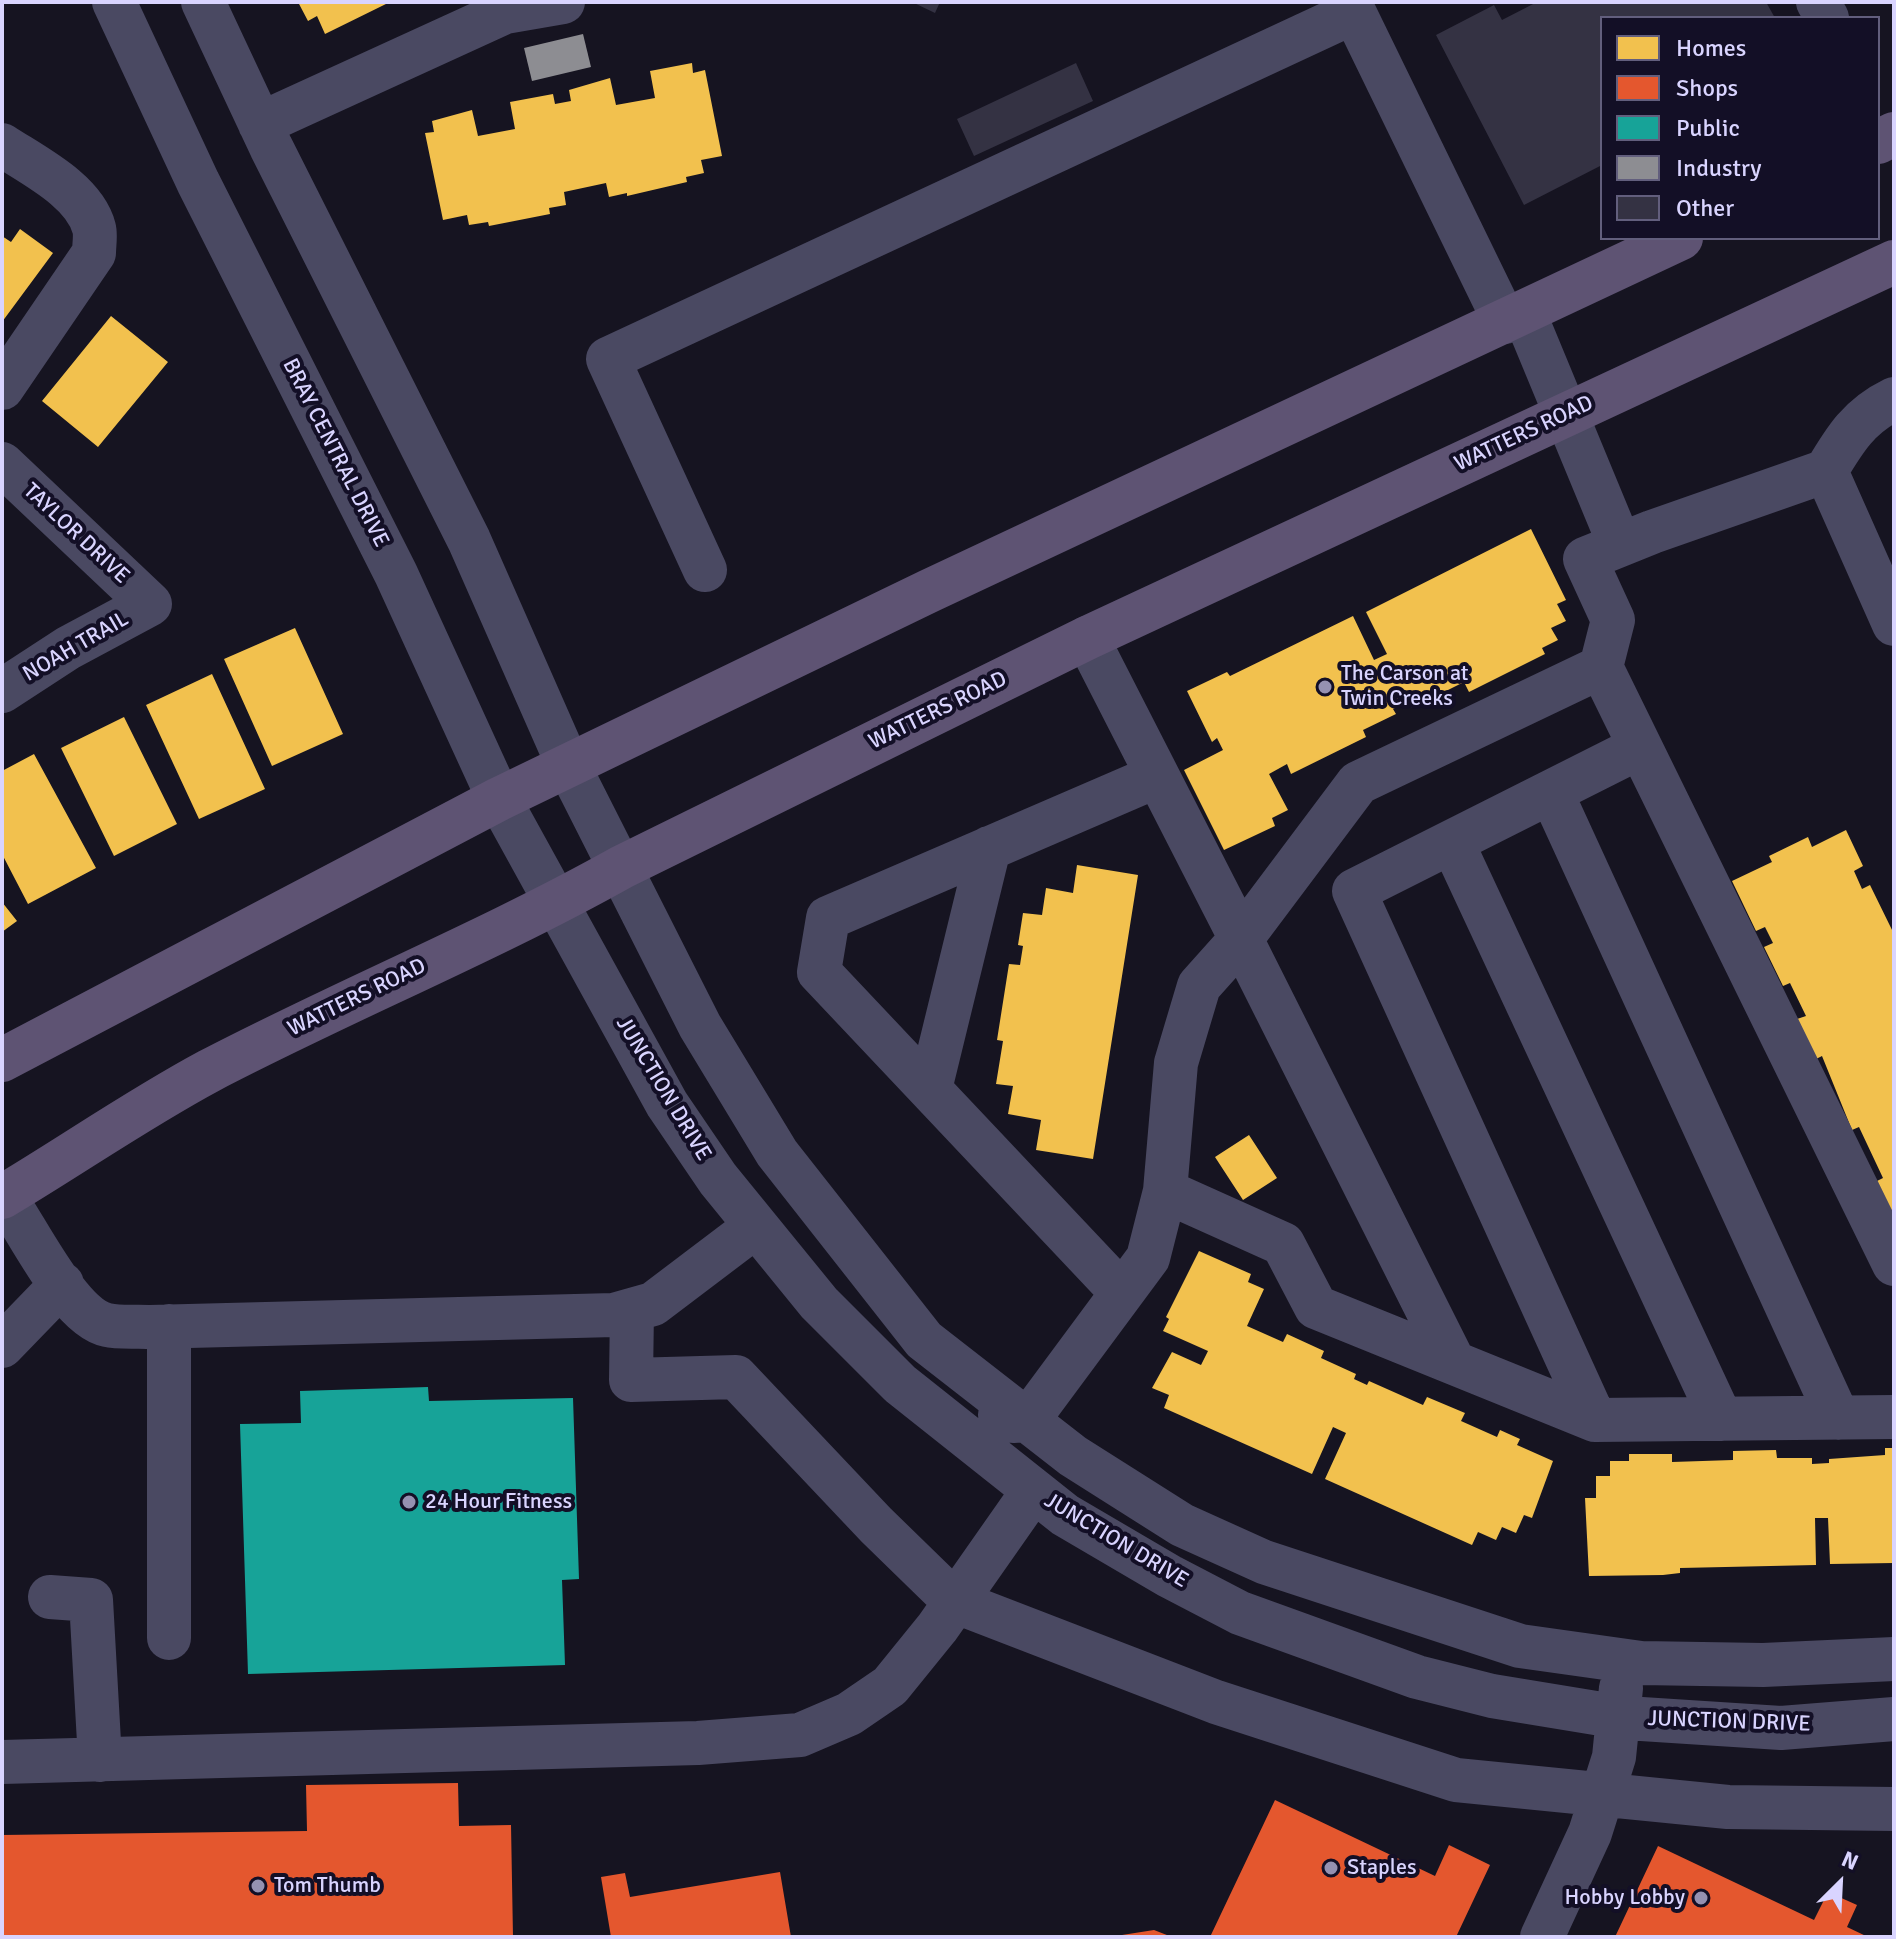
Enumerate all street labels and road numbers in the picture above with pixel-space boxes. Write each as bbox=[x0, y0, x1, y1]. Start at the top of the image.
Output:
street label: BRAY CENTRAL DRIVE bbox=[276, 354, 394, 552]
street label: WATTERS ROAD bbox=[1450, 390, 1598, 478]
street label: TAYLOR DRIVE bbox=[18, 478, 134, 590]
street label: NOAH TRAIL bbox=[19, 606, 133, 688]
street label: WATTERS ROAD bbox=[865, 666, 1011, 756]
street label: WATTERS ROAD bbox=[284, 953, 430, 1043]
street label: JUNCTION DRIVE bbox=[610, 1012, 716, 1166]
street label: JUNCTION DRIVE bbox=[1039, 1488, 1193, 1594]
street label: JUNCTION DRIVE bbox=[1647, 1706, 1811, 1738]

